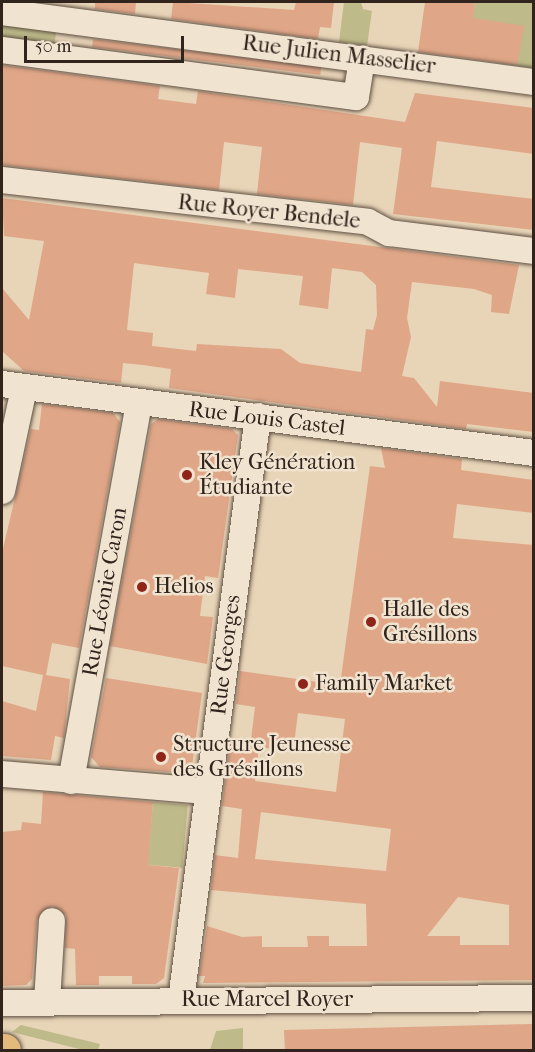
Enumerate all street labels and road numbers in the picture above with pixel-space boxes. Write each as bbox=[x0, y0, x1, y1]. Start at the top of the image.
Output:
street label: Rue Julien Masselier bbox=[241, 30, 437, 80]
street label: Rue Royer Bendele bbox=[176, 189, 362, 235]
street label: Rue Louis Castel bbox=[187, 396, 347, 442]
street label: Rue Léonie Caron bbox=[77, 505, 133, 679]
street label: Rue Georges bbox=[206, 593, 246, 717]
street label: Rue Marcel Royer bbox=[181, 987, 353, 1013]

